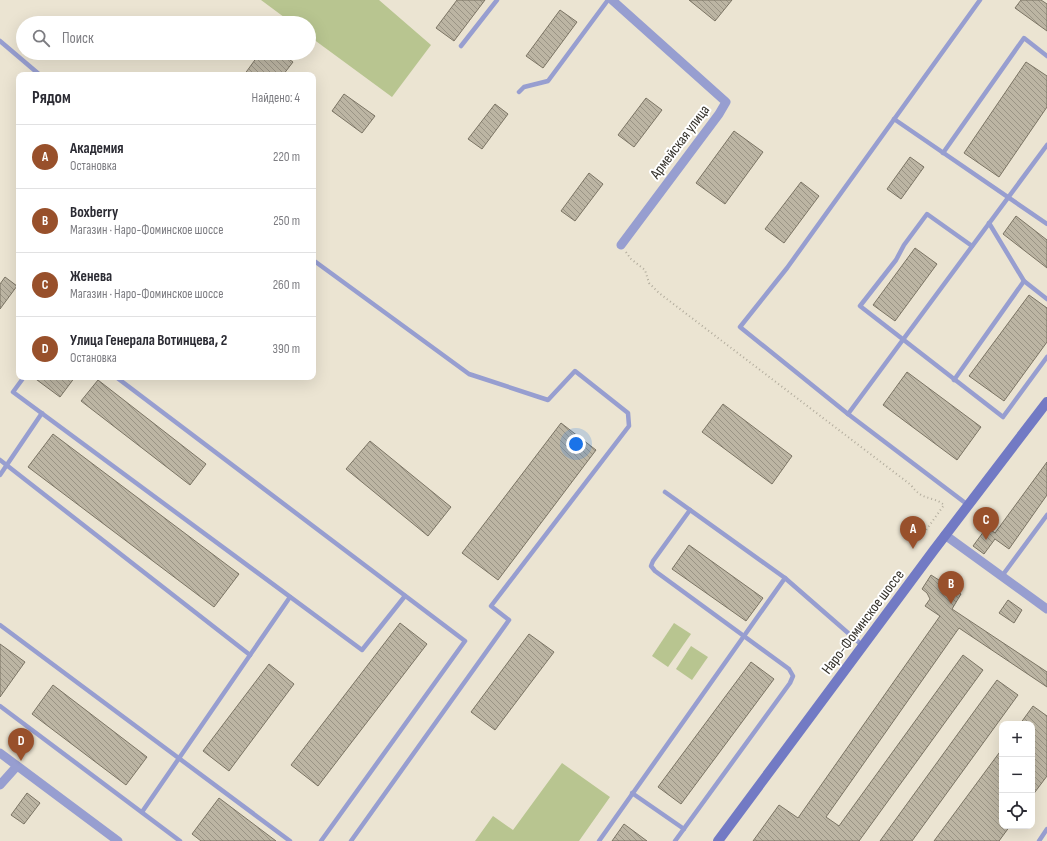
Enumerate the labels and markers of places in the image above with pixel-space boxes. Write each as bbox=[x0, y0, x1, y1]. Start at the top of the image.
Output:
pin: C bbox=[973, 507, 999, 540]
pin: A bbox=[900, 516, 926, 549]
pin: B bbox=[938, 571, 964, 604]
pin: D bbox=[8, 728, 34, 761]

